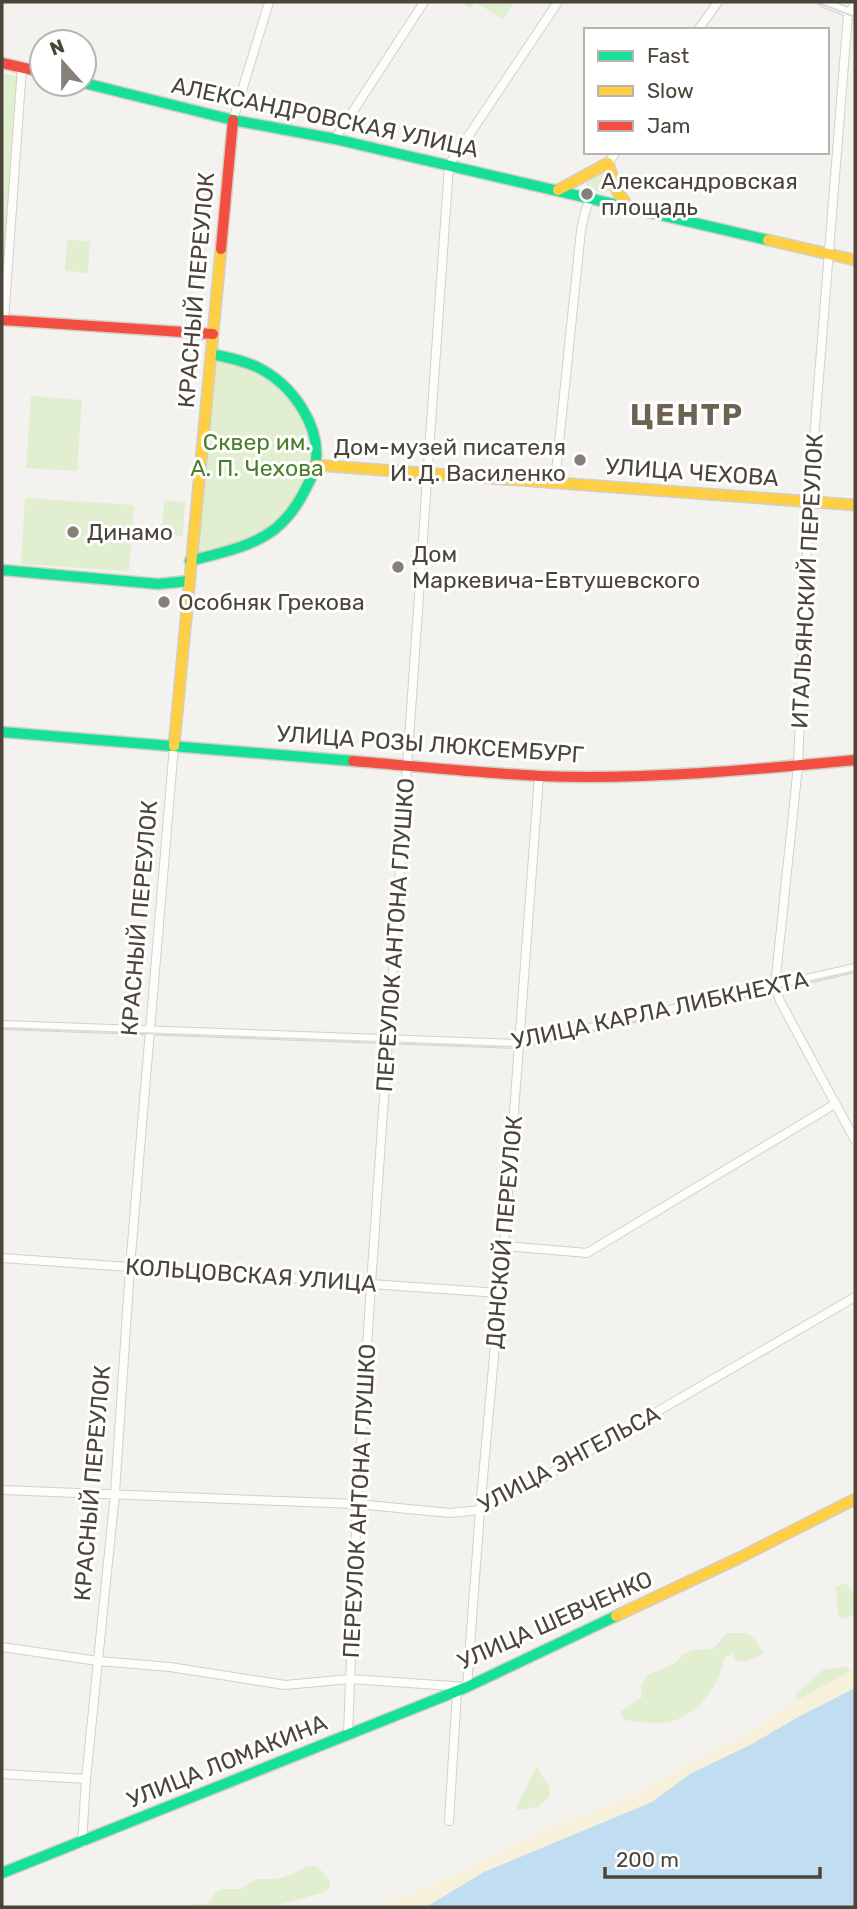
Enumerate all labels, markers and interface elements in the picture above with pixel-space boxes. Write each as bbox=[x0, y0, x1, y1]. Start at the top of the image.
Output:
north arrow bbox=[28, 28, 98, 98]
legend bbox=[584, 28, 829, 154]
text: N bbox=[47, 34, 68, 61]
text: Fast bbox=[647, 43, 689, 68]
street label: АЛЕКСАНДРОВСКАЯ УЛИЦА bbox=[169, 71, 481, 163]
text: Slow bbox=[647, 78, 694, 103]
text: Jam bbox=[647, 113, 691, 138]
place label: Александровская площадь bbox=[601, 167, 798, 221]
street label: КРАСНЫЙ ПЕРЕУЛОК bbox=[172, 171, 220, 409]
marker: Александровская площадь bbox=[579, 186, 595, 202]
district label: ЦЕНТР bbox=[630, 397, 744, 433]
park label: Сквер им. А. П. Чехова bbox=[190, 428, 324, 482]
place label: Дом-музей писателя И. Д. Василенко bbox=[334, 433, 566, 487]
street label: ИТАЛЬЯНСКИЙ ПЕРЕУЛОК bbox=[785, 433, 829, 729]
marker: Дом-музей писателя И. Д. Василенко bbox=[572, 452, 588, 468]
street label: УЛИЦА ЧЕХОВА bbox=[604, 452, 780, 492]
place label: Динамо bbox=[87, 518, 173, 546]
marker: Динамо bbox=[65, 524, 81, 540]
place label: Дом Маркевича-Евтушевского bbox=[412, 540, 700, 594]
marker: Дом Маркевича-Евтушевского bbox=[390, 559, 406, 575]
place label: Особняк Грекова bbox=[178, 588, 365, 616]
marker: Особняк Грекова bbox=[156, 594, 172, 610]
street label: УЛИЦА РОЗЫ ЛЮКСЕМБУРГ bbox=[276, 719, 584, 769]
street label: ПЕРЕУЛОК АНТОНА ГЛУШКО bbox=[370, 777, 420, 1093]
street label: КРАСНЫЙ ПЕРЕУЛОК bbox=[115, 799, 163, 1037]
street label: УЛИЦА КАРЛА ЛИБКНЕХТА bbox=[509, 965, 811, 1055]
street label: ДОНСКОЙ ПЕРЕУЛОК bbox=[480, 1114, 528, 1350]
street label: КОЛЬЦОВСКАЯ УЛИЦА bbox=[124, 1252, 378, 1298]
street label: ПЕРЕУЛОК АНТОНА ГЛУШКО bbox=[337, 1343, 381, 1659]
street label: КРАСНЫЙ ПЕРЕУЛОК bbox=[68, 1364, 116, 1602]
street label: УЛИЦА ЭНГЕЛЬСА bbox=[473, 1399, 665, 1519]
street label: УЛИЦА ШЕВЧЕНКО bbox=[453, 1564, 657, 1676]
street label: УЛИЦА ЛОМАКИНА bbox=[123, 1708, 331, 1814]
scale bar bbox=[605, 1836, 820, 1880]
text: 200 m bbox=[616, 1847, 679, 1872]

